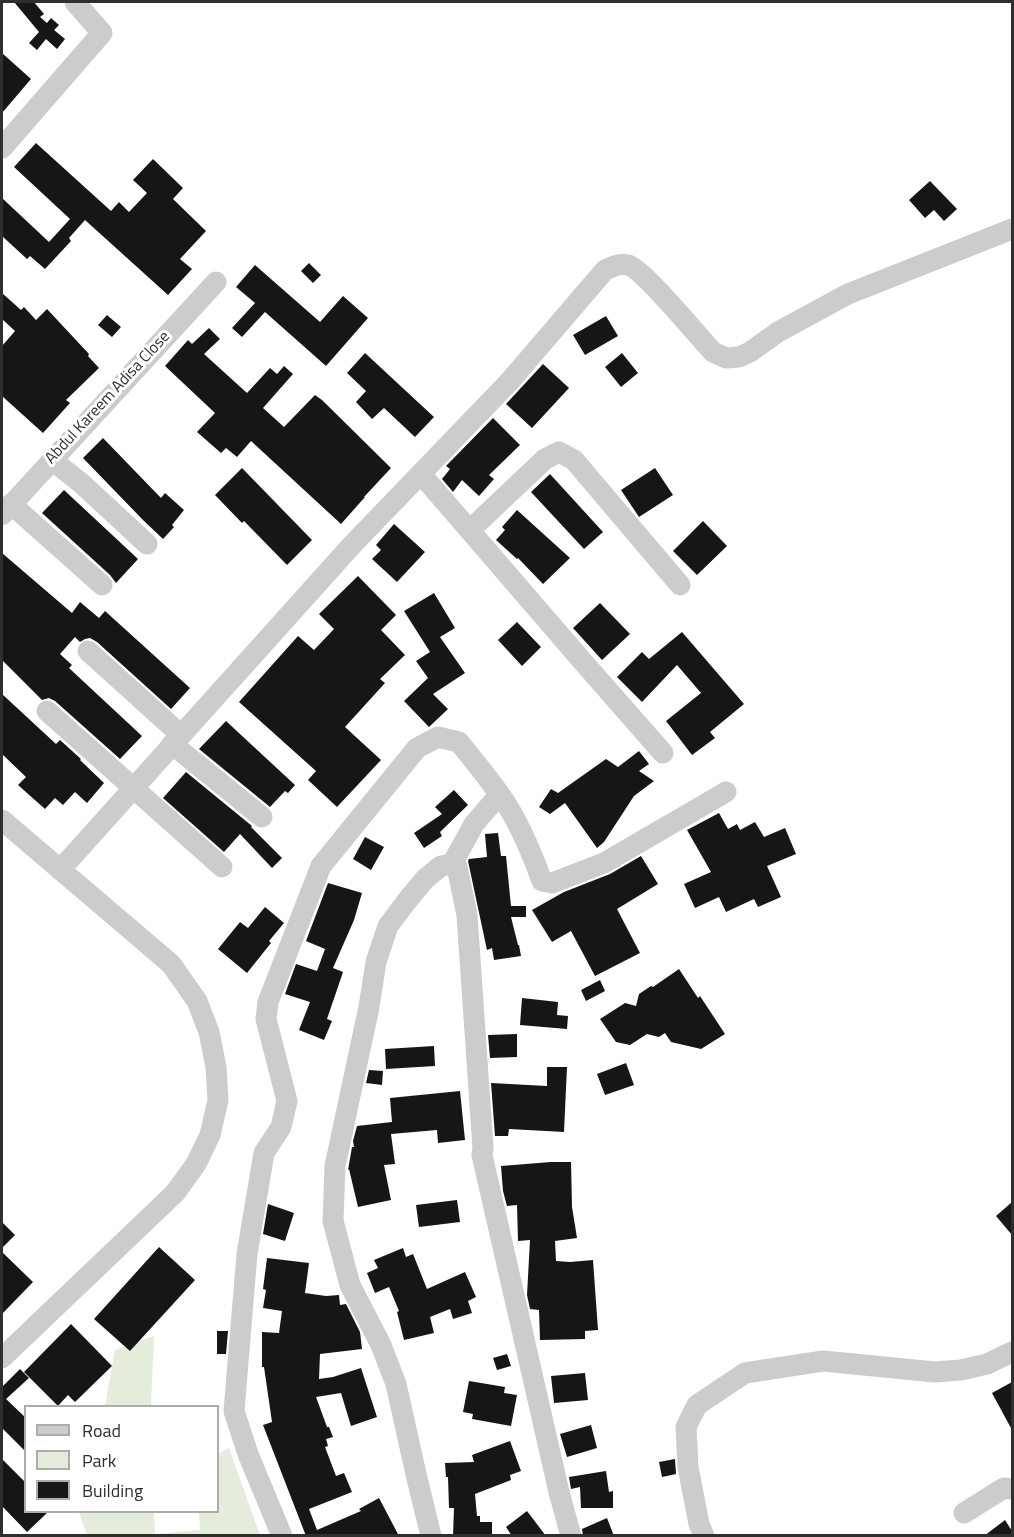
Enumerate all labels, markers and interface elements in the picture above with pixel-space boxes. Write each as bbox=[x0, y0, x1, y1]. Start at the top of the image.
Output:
street label: Abdul Kareem Adisa Close bbox=[41, 328, 175, 468]
legend bbox=[24, 1405, 219, 1513]
text: Road bbox=[82, 1417, 121, 1444]
text: Park bbox=[82, 1447, 116, 1474]
text: Building bbox=[82, 1477, 143, 1504]

